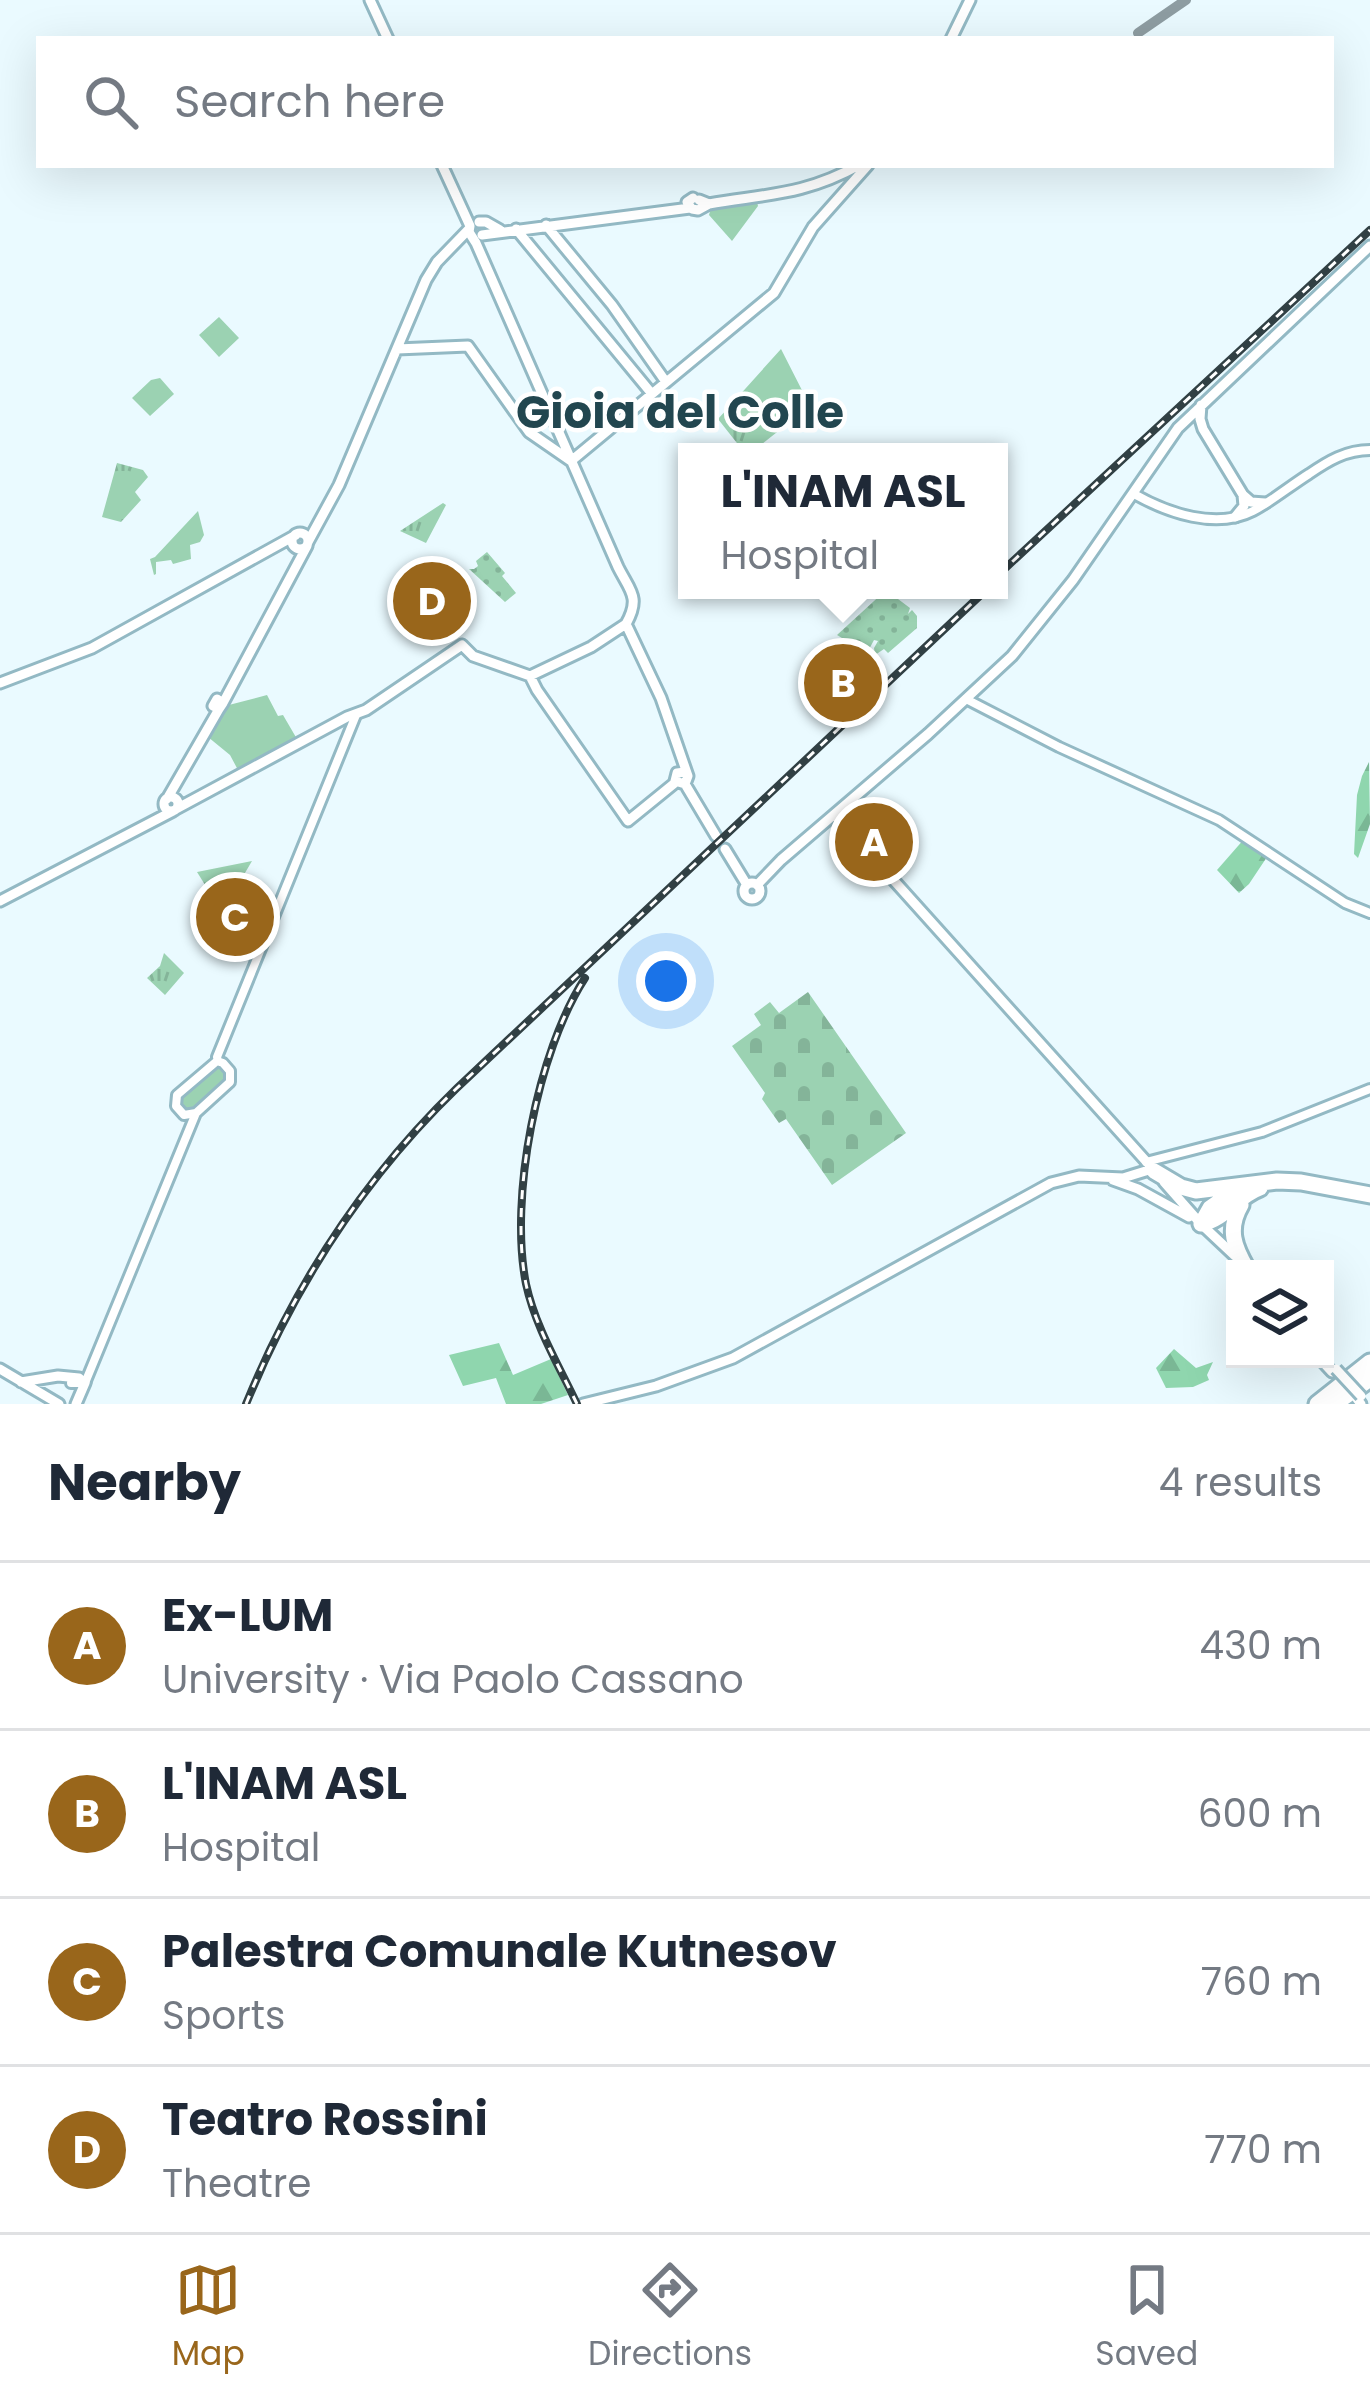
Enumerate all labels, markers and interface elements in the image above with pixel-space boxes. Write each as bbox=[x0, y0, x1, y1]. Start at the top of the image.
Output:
search box bbox=[36, 36, 1334, 168]
icon: search bbox=[78, 69, 144, 135]
text: Search here bbox=[174, 70, 445, 133]
district label: Gioia del Colle bbox=[516, 381, 844, 444]
popup bbox=[678, 443, 1008, 599]
text: L'INAM ASL bbox=[721, 460, 965, 523]
text: Hospital bbox=[721, 528, 879, 583]
pin: D bbox=[393, 556, 471, 646]
pin: B bbox=[804, 638, 882, 728]
pin: A bbox=[835, 797, 913, 887]
pin: C bbox=[196, 872, 274, 962]
your location bbox=[636, 951, 696, 1011]
map controls bbox=[1226, 1260, 1334, 1368]
button: layers bbox=[1226, 1260, 1334, 1368]
text: Nearby bbox=[48, 1446, 241, 1518]
text: 4 results bbox=[1159, 1455, 1322, 1510]
text: Ex-LUM bbox=[162, 1584, 333, 1647]
text: A bbox=[73, 1618, 101, 1673]
text: 430 m bbox=[1199, 1618, 1322, 1673]
text: University · Via Paolo Cassano bbox=[162, 1652, 744, 1707]
text: L'INAM ASL bbox=[162, 1752, 407, 1815]
text: B bbox=[74, 1786, 100, 1841]
text: 600 m bbox=[1198, 1786, 1322, 1841]
text: Hospital bbox=[162, 1820, 320, 1875]
text: Palestra Comunale Kutnesov bbox=[162, 1920, 837, 1983]
text: C bbox=[72, 1954, 102, 2009]
text: 760 m bbox=[1201, 1954, 1322, 2009]
text: Sports bbox=[162, 1988, 285, 2043]
text: Teatro Rossini bbox=[162, 2088, 488, 2151]
text: D bbox=[73, 2122, 101, 2177]
text: 770 m bbox=[1204, 2122, 1322, 2177]
text: Theatre bbox=[162, 2156, 312, 2211]
tab: Map bbox=[172, 2257, 245, 2379]
tab: Directions bbox=[588, 2257, 752, 2379]
tab: Saved bbox=[1095, 2257, 1198, 2379]

